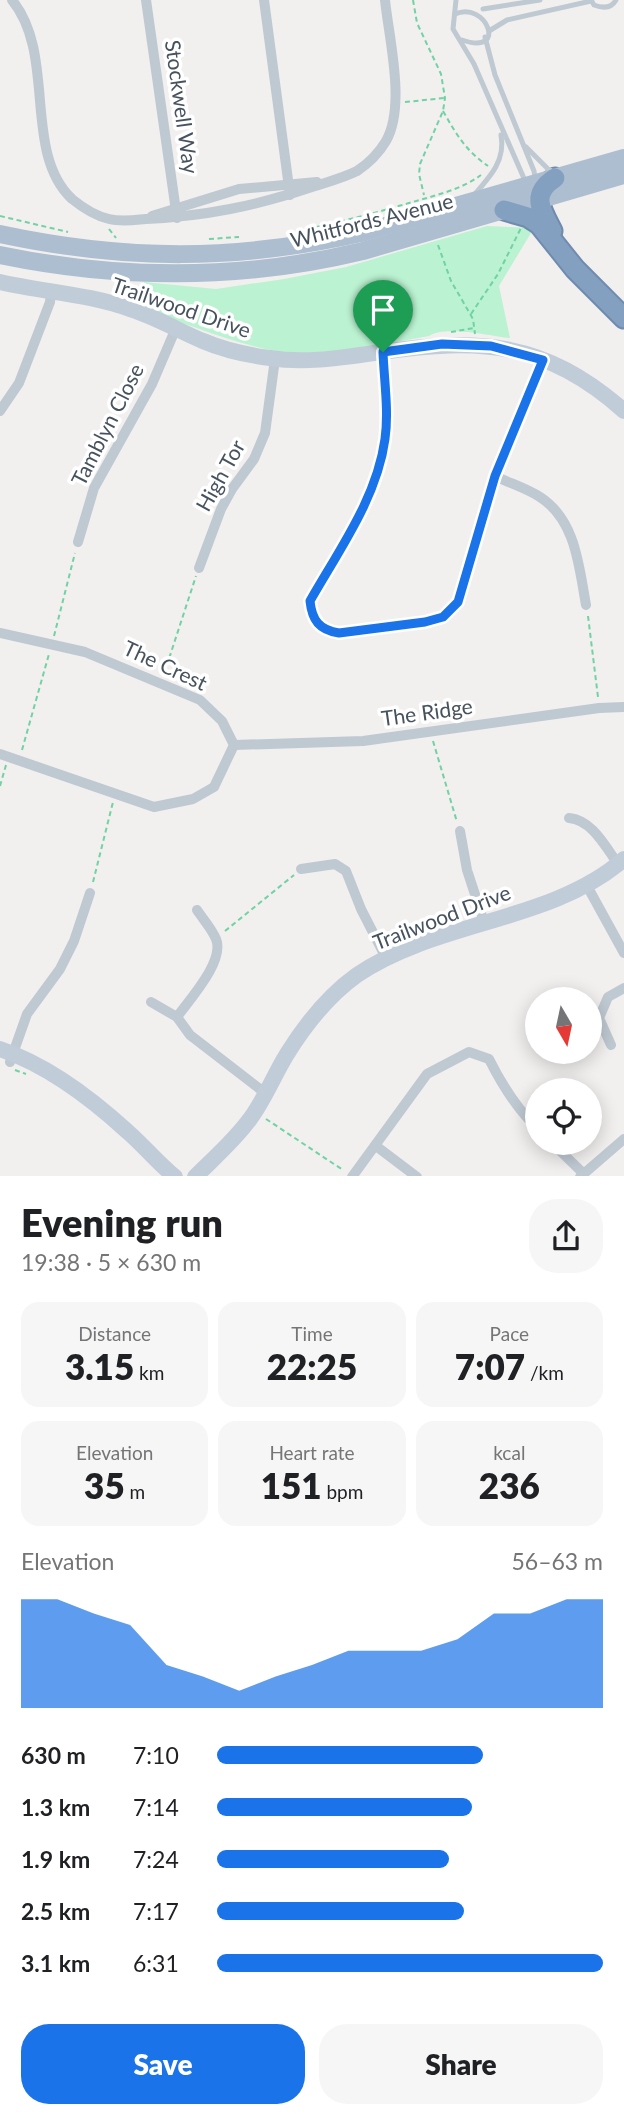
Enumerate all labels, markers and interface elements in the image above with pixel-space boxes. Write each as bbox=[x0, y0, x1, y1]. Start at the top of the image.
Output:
street label: Stockwell Way bbox=[161, 38, 204, 176]
street label: Whitfords Avenue bbox=[288, 187, 456, 252]
street label: Trailwood Drive bbox=[109, 271, 254, 342]
pin bbox=[353, 280, 413, 352]
icon: arrive bbox=[364, 291, 402, 329]
street label: Tamblyn Close bbox=[65, 359, 148, 489]
street label: High Tor bbox=[190, 435, 250, 515]
street label: The Crest bbox=[120, 634, 212, 695]
street label: The Ridge bbox=[379, 693, 474, 730]
street label: Trailwood Drive bbox=[369, 879, 514, 954]
north arrow bbox=[525, 987, 602, 1064]
map controls bbox=[525, 987, 602, 1155]
button: locate bbox=[525, 1078, 602, 1155]
text: Evening run bbox=[21, 1199, 223, 1245]
button: share bbox=[529, 1199, 603, 1273]
text: 19:38 · 5 × 630 m bbox=[21, 1248, 201, 1276]
text: Distance bbox=[78, 1322, 151, 1345]
text: Time bbox=[291, 1322, 333, 1345]
text: Pace bbox=[490, 1322, 529, 1345]
text: 3.15 bbox=[65, 1345, 134, 1387]
text: 22:25 bbox=[267, 1345, 357, 1387]
text: 7:07 bbox=[455, 1345, 525, 1387]
text: km bbox=[134, 1361, 164, 1384]
text: /km bbox=[525, 1361, 564, 1384]
text: Elevation bbox=[76, 1441, 153, 1464]
text: Heart rate bbox=[269, 1441, 355, 1464]
text: kcal bbox=[493, 1441, 525, 1464]
text: 35 bbox=[84, 1464, 125, 1506]
text: 151 bbox=[261, 1464, 322, 1506]
text: 236 bbox=[479, 1464, 540, 1506]
text: m bbox=[125, 1480, 145, 1503]
text: bpm bbox=[322, 1480, 363, 1503]
text: Elevation bbox=[21, 1547, 114, 1575]
text: 56–63 m bbox=[511, 1547, 603, 1575]
text: 630 m bbox=[21, 1741, 86, 1769]
text: 7:10 bbox=[133, 1741, 179, 1769]
text: 1.3 km bbox=[21, 1793, 90, 1821]
text: 7:14 bbox=[133, 1793, 179, 1821]
text: 1.9 km bbox=[21, 1845, 90, 1873]
text: 7:24 bbox=[133, 1845, 179, 1873]
text: 2.5 km bbox=[21, 1897, 90, 1925]
text: 7:17 bbox=[133, 1897, 179, 1925]
text: 3.1 km bbox=[21, 1949, 90, 1977]
text: 6:31 bbox=[133, 1949, 179, 1977]
button: Save bbox=[21, 2024, 305, 2104]
button: Share bbox=[319, 2024, 603, 2104]

